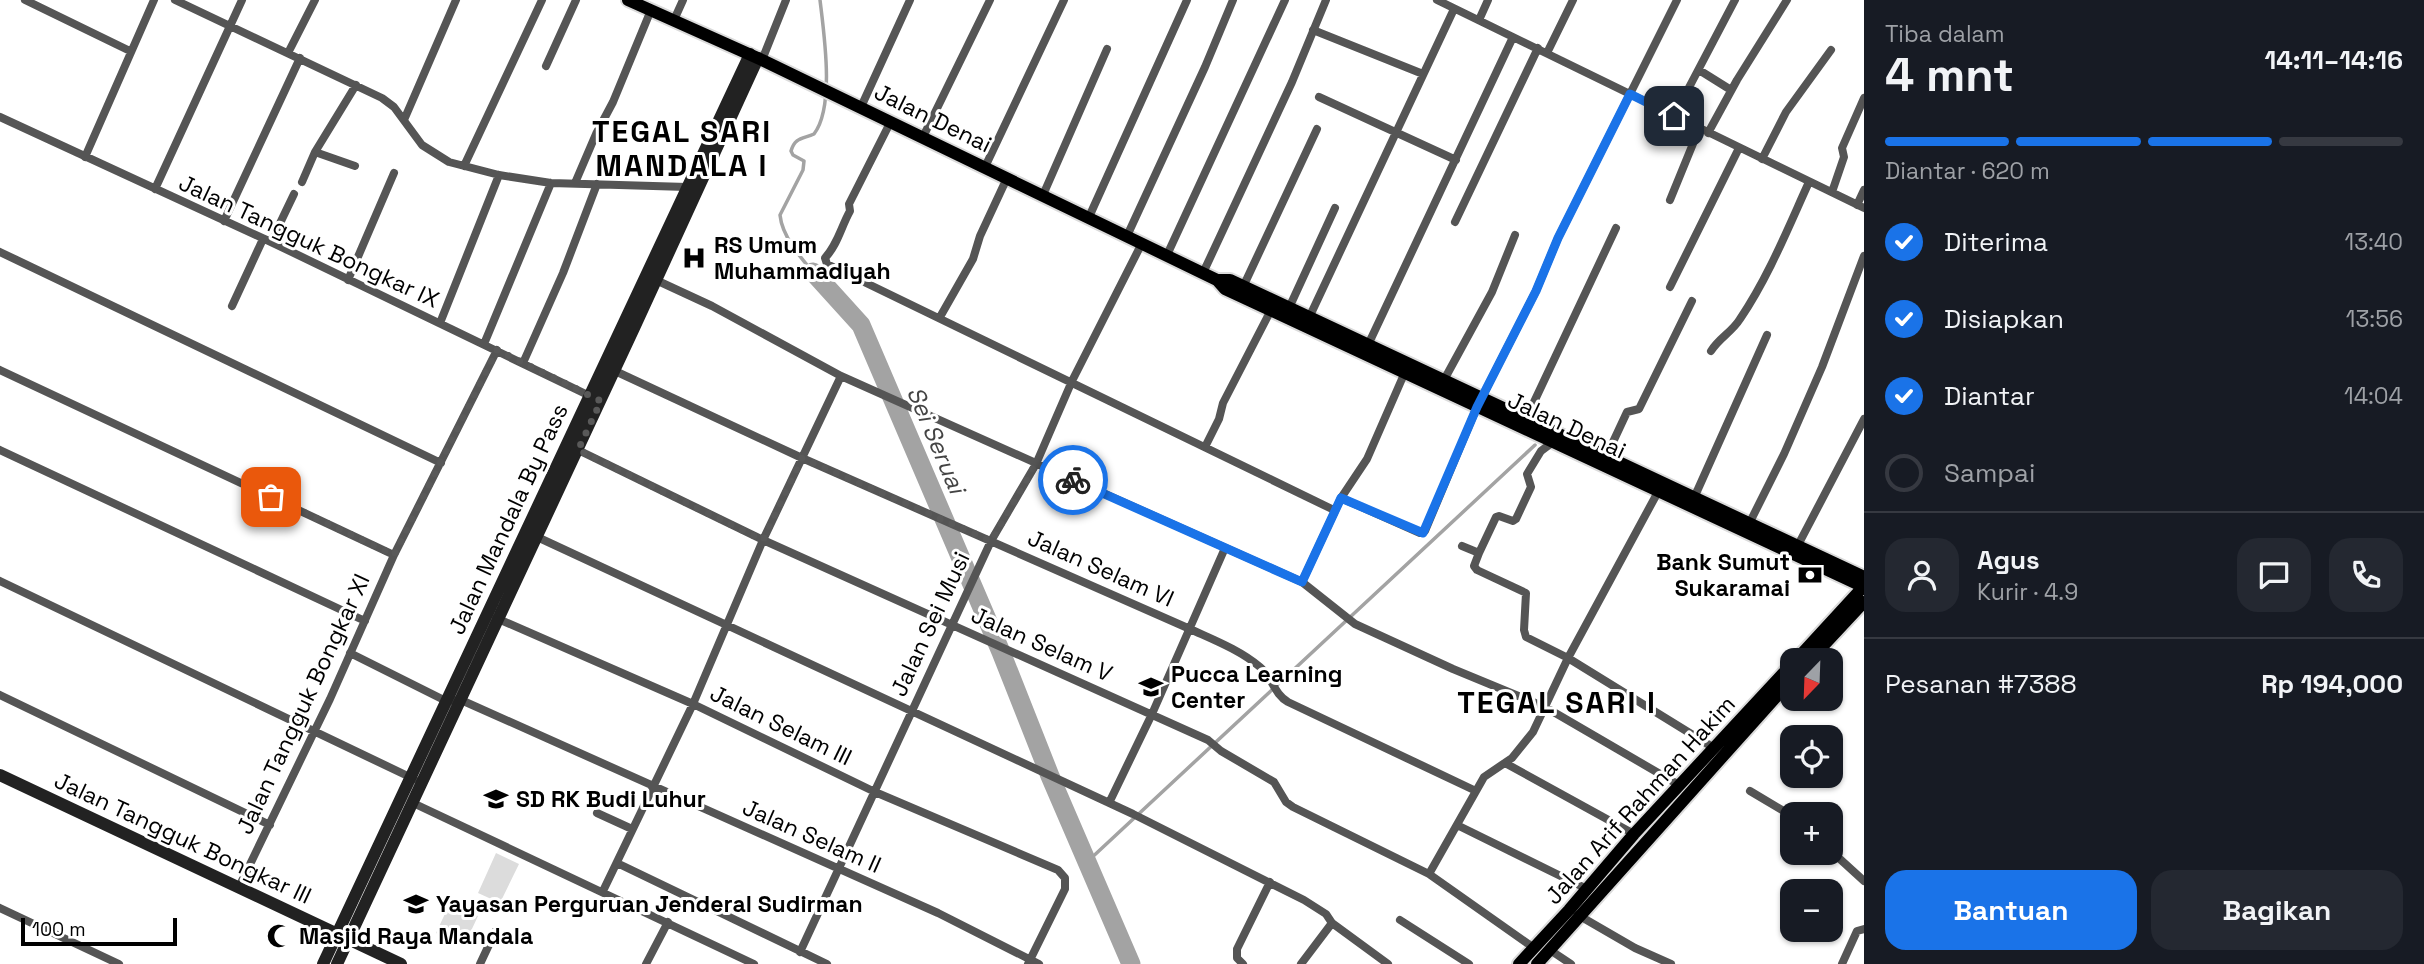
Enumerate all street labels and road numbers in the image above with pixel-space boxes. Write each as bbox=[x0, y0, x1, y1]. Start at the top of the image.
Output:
street label: Jalan Denai bbox=[869, 77, 997, 159]
street label: Jalan Tangguk Bongkar IX bbox=[174, 167, 444, 315]
street label: Jalan Denai bbox=[1503, 385, 1631, 465]
street label: Jalan Mandala By Pass bbox=[441, 399, 575, 639]
street label: Jalan Selam VI bbox=[1023, 522, 1179, 614]
street label: Jalan Sei Musi bbox=[883, 547, 977, 701]
street label: Jalan Tangguk Bongkar XI bbox=[229, 569, 377, 839]
street label: Jalan Selam V bbox=[967, 600, 1117, 688]
street label: Jalan Selam III bbox=[705, 678, 857, 772]
street label: Jalan Arif Rahman Hakim bbox=[1538, 689, 1742, 911]
street label: Jalan Tangguk Bongkar III bbox=[50, 765, 316, 911]
street label: Jalan Selam II bbox=[738, 792, 886, 880]

